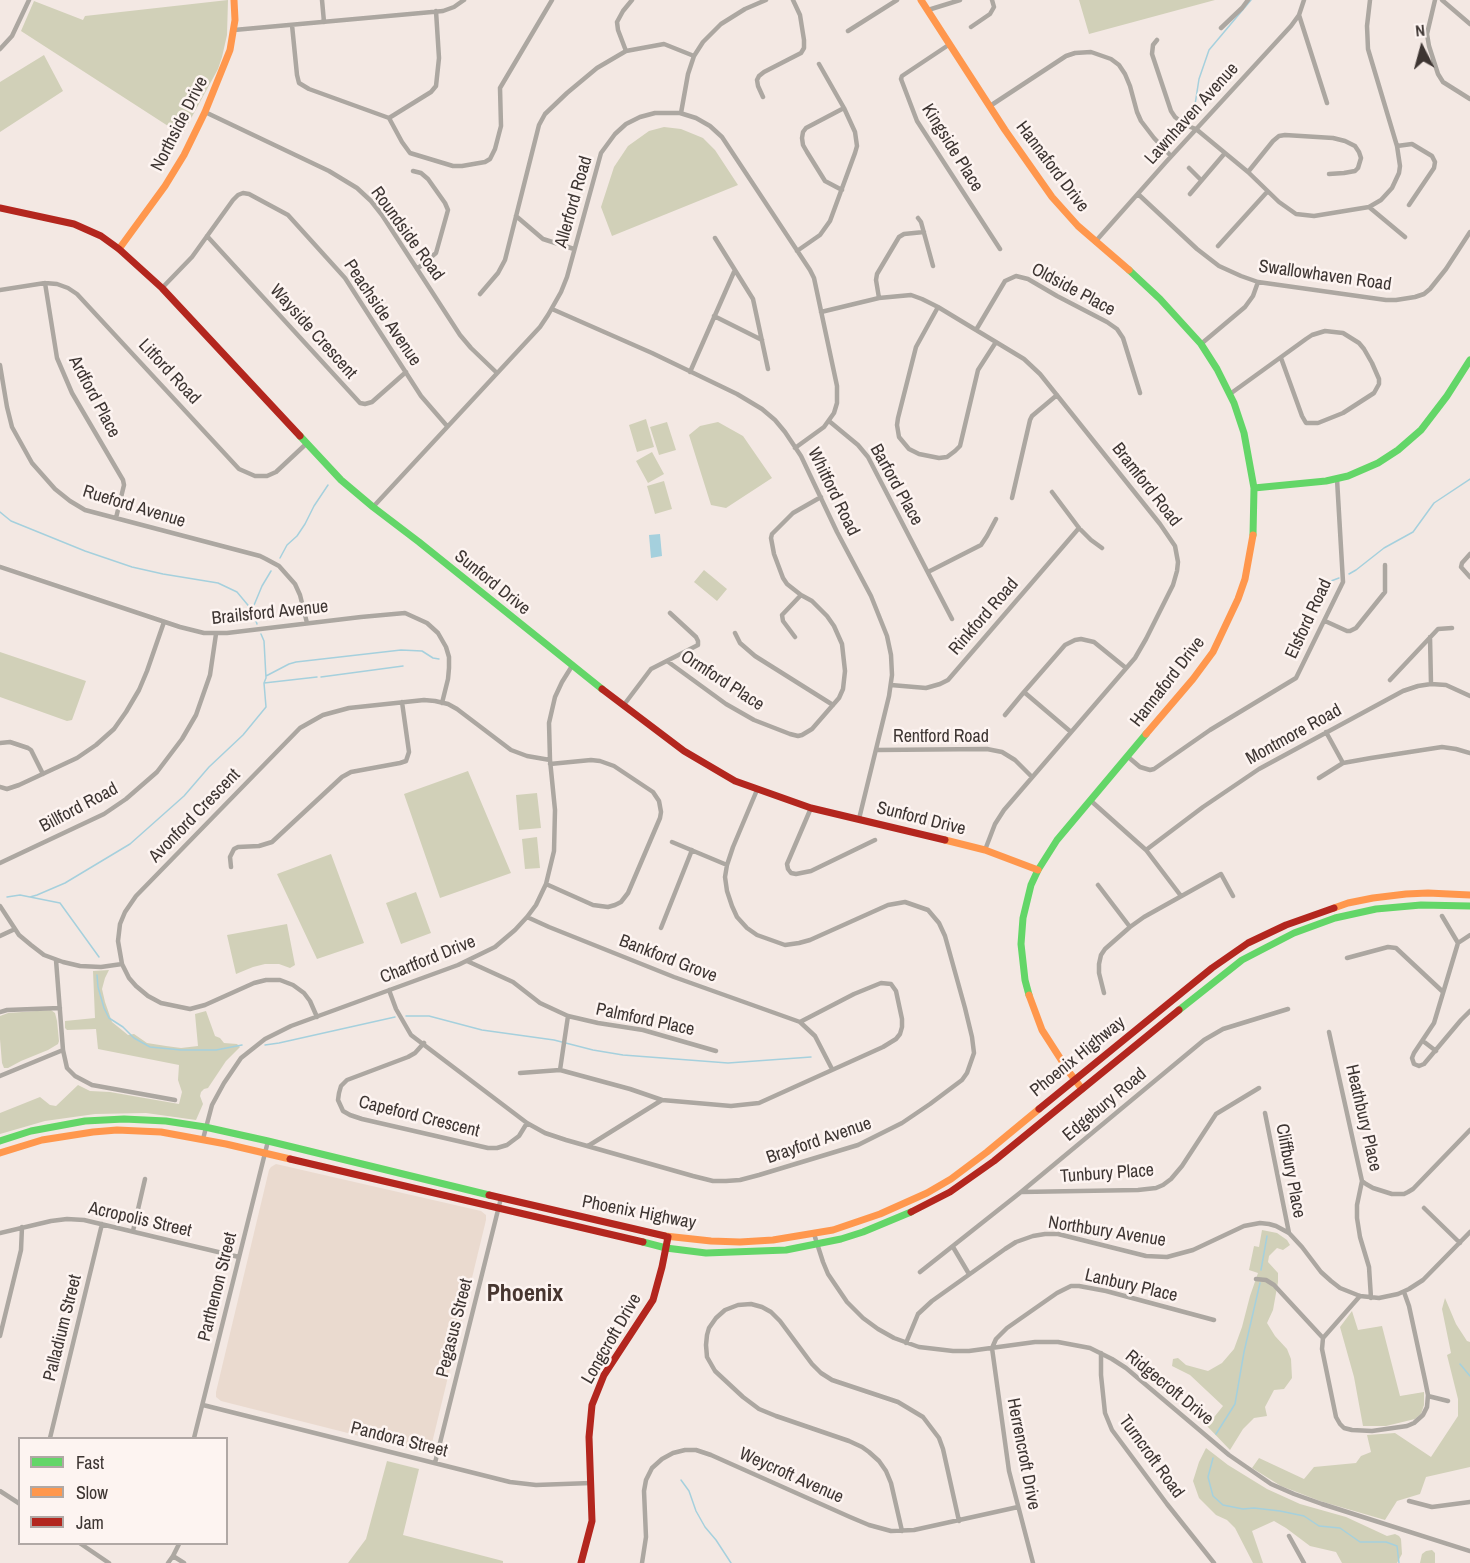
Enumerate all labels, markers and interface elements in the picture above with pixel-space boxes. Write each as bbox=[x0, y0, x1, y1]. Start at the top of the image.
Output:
north arrow bbox=[1392, 18, 1452, 78]
text: N bbox=[1414, 19, 1426, 42]
street label: Lawnhaven Avenue bbox=[1141, 59, 1243, 169]
street label: Northside Drive bbox=[147, 73, 213, 175]
street label: Kingside Place bbox=[917, 100, 987, 196]
street label: Hannaford Drive bbox=[1011, 117, 1093, 217]
street label: Allerford Road bbox=[551, 154, 597, 250]
street label: Roundside Road bbox=[366, 183, 448, 285]
street label: Peachside Avenue bbox=[338, 256, 426, 370]
street label: Swallowhaven Road bbox=[1257, 256, 1393, 296]
street label: Oldside Place bbox=[1027, 259, 1119, 321]
street label: Wayside Crescent bbox=[265, 280, 361, 384]
street label: Litford Road bbox=[133, 335, 205, 409]
street label: Ardford Place bbox=[63, 352, 125, 442]
street label: Bramford Road bbox=[1107, 439, 1185, 531]
street label: Barford Place bbox=[865, 441, 927, 529]
street label: Whitford Road bbox=[802, 444, 864, 540]
street label: Rueford Avenue bbox=[80, 481, 188, 533]
street label: Sunford Drive bbox=[450, 546, 534, 620]
street label: Rinkford Road bbox=[945, 574, 1023, 660]
street label: Elsford Road bbox=[1281, 576, 1337, 662]
street label: Brailsford Avenue bbox=[211, 596, 329, 630]
street label: Hannaford Drive bbox=[1126, 633, 1210, 731]
street label: Ormford Place bbox=[676, 646, 768, 716]
street label: Montmore Road bbox=[1242, 700, 1346, 770]
street label: Rentford Road bbox=[893, 726, 989, 748]
street label: Avonford Crescent bbox=[145, 765, 245, 867]
street label: Billford Road bbox=[36, 778, 122, 838]
street label: Sunford Drive bbox=[874, 798, 968, 840]
street label: Bankford Grove bbox=[616, 930, 720, 988]
street label: Chartford Drive bbox=[377, 931, 479, 989]
street label: Palmford Place bbox=[594, 999, 696, 1041]
street label: Phoenix Highway bbox=[1026, 1012, 1130, 1102]
street label: Heathbury Place bbox=[1340, 1062, 1386, 1174]
street label: Edgebury Road bbox=[1059, 1064, 1151, 1146]
street label: Capeford Crescent bbox=[356, 1092, 482, 1142]
street label: Brayford Avenue bbox=[764, 1113, 874, 1169]
street label: Cliffbury Place bbox=[1270, 1122, 1310, 1220]
street label: Tunbury Place bbox=[1059, 1160, 1155, 1188]
street label: Phoenix Highway bbox=[580, 1191, 698, 1235]
street label: Acropolis Street bbox=[86, 1198, 194, 1242]
street label: Northbury Avenue bbox=[1047, 1212, 1167, 1252]
street label: Parthenon Street bbox=[194, 1230, 242, 1344]
street label: Lanbury Place bbox=[1083, 1265, 1179, 1307]
street label: Palladium Street bbox=[39, 1272, 87, 1384]
street label: Pegasus Street bbox=[432, 1276, 478, 1380]
district label: Phoenix bbox=[487, 1281, 563, 1309]
street label: Longcroft Drive bbox=[577, 1290, 647, 1388]
street label: Ridgecroft Drive bbox=[1120, 1346, 1218, 1430]
street label: Herrencroft Drive bbox=[1002, 1396, 1044, 1512]
street label: Turncroft Road bbox=[1114, 1411, 1188, 1503]
street label: Pandora Street bbox=[348, 1418, 450, 1462]
legend bbox=[18, 1437, 228, 1545]
street label: Weycroft Avenue bbox=[735, 1443, 847, 1509]
text: Fast bbox=[76, 1450, 104, 1475]
text: Slow bbox=[76, 1480, 108, 1505]
text: Jam bbox=[76, 1510, 104, 1535]

